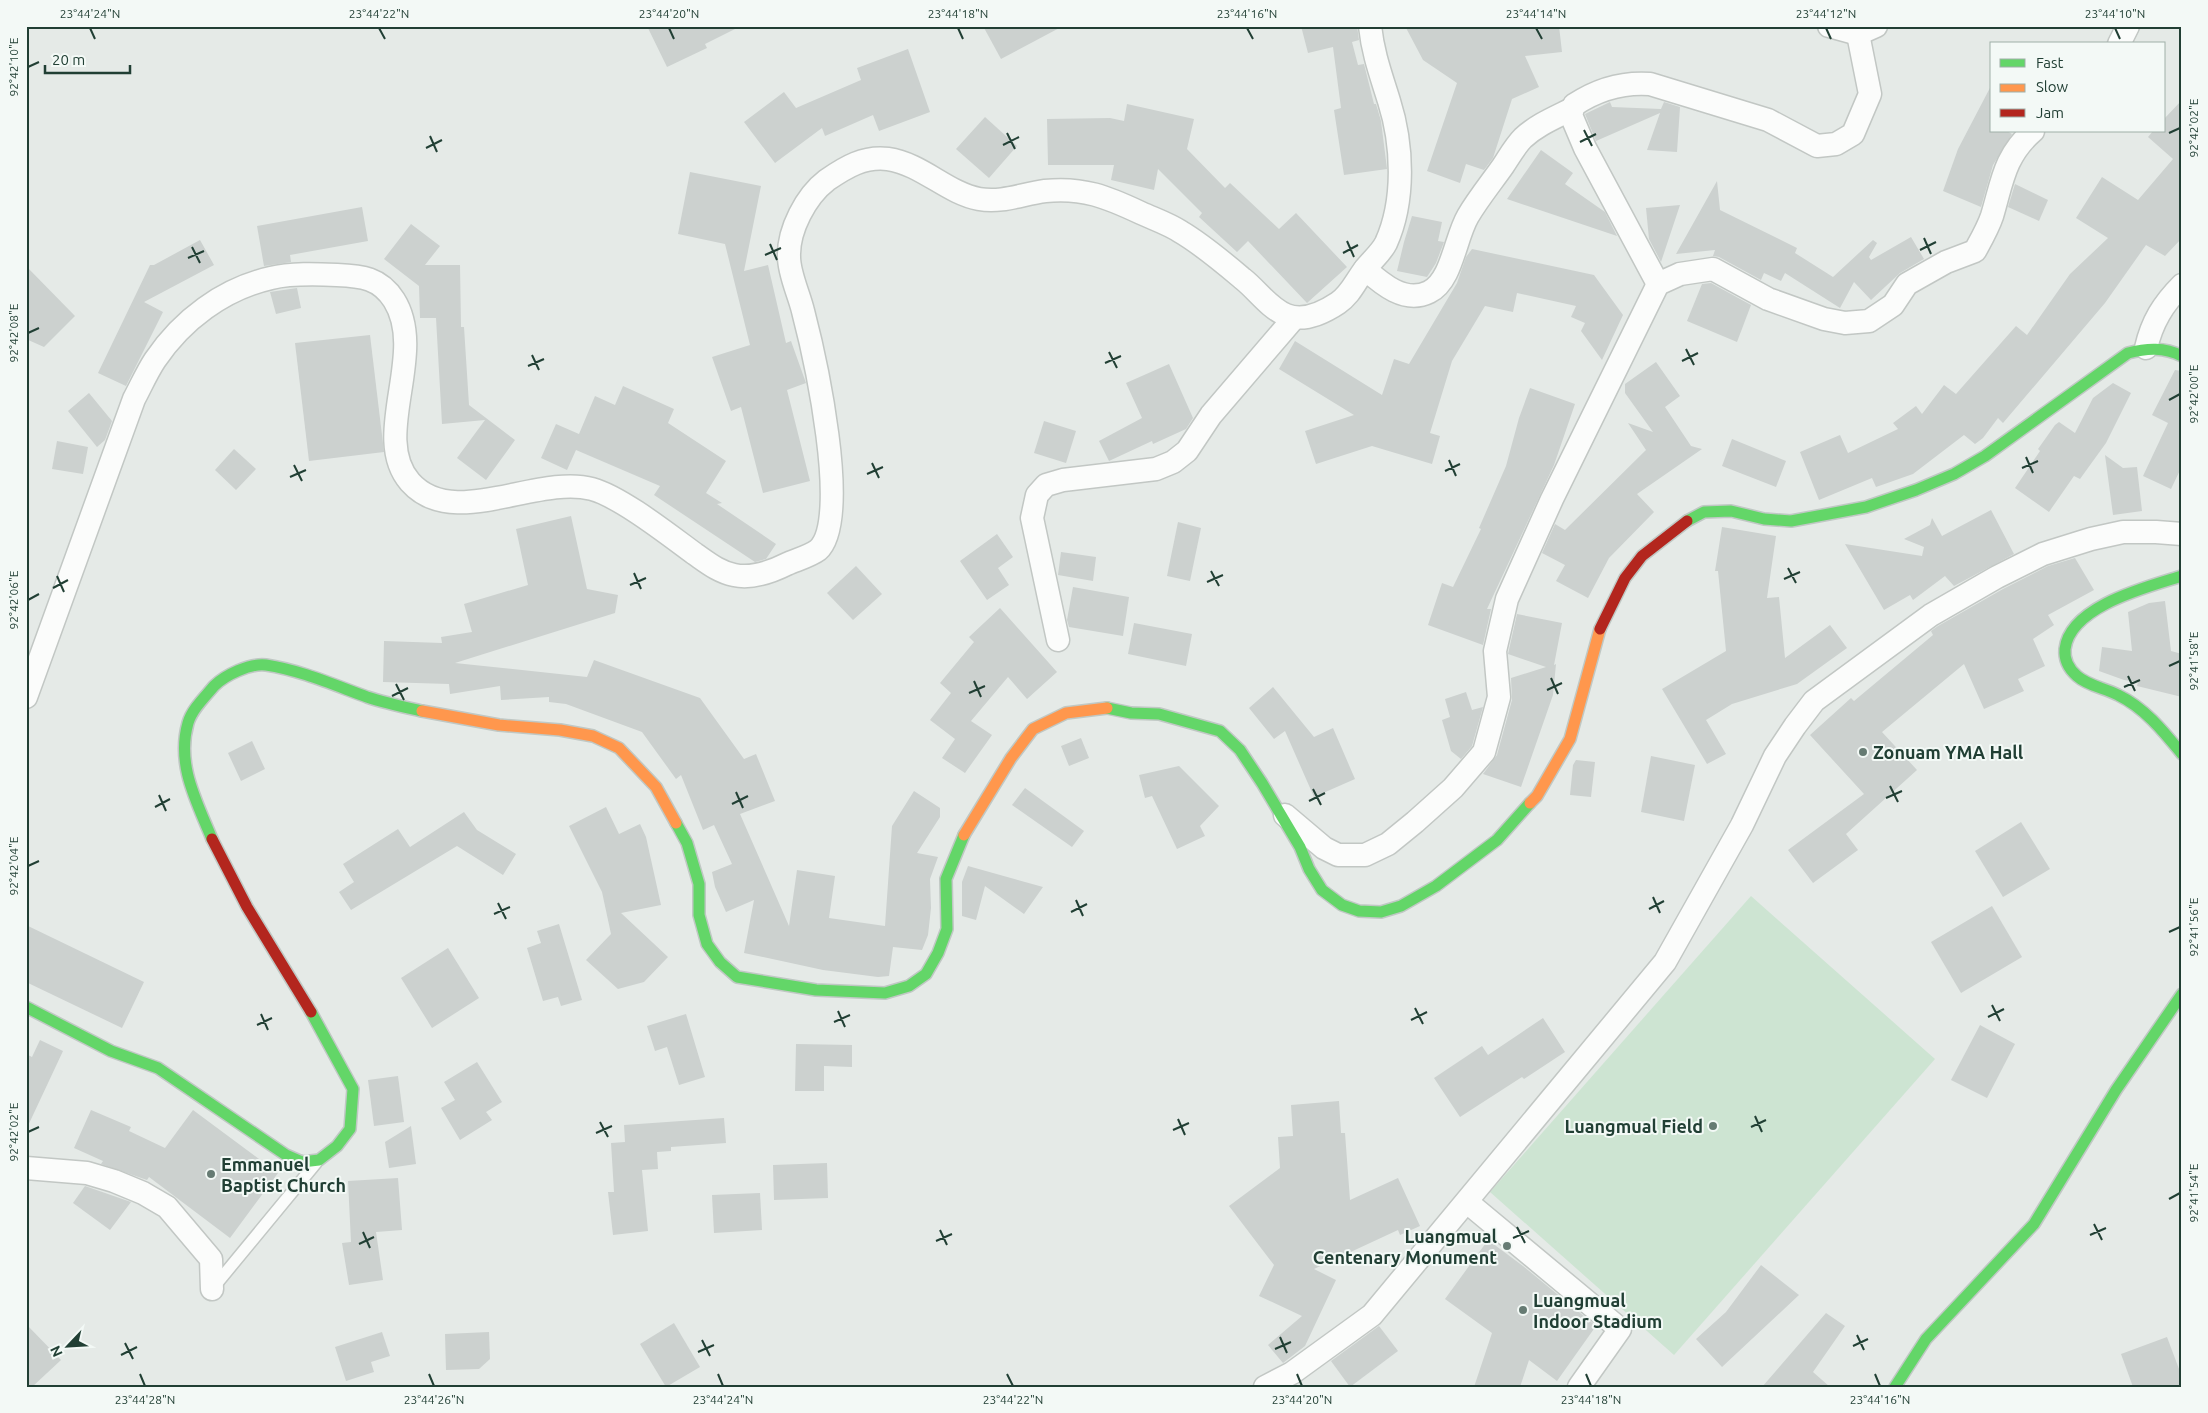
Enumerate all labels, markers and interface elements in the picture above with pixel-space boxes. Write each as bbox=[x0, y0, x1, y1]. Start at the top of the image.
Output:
text: 23°44'24"N bbox=[60, 7, 120, 20]
text: 23°44'22"N bbox=[349, 7, 409, 20]
text: 23°44'20"N bbox=[639, 7, 699, 20]
text: 23°44'18"N bbox=[928, 7, 988, 20]
text: 23°44'16"N bbox=[1217, 7, 1277, 20]
text: 23°44'14"N bbox=[1506, 7, 1566, 20]
text: 23°44'12"N bbox=[1796, 7, 1856, 20]
text: 23°44'10"N bbox=[2085, 7, 2145, 20]
text: 92°42'10"E bbox=[7, 37, 20, 96]
scale bar bbox=[45, 42, 130, 74]
legend bbox=[1990, 42, 2166, 132]
text: 20 m bbox=[52, 51, 85, 68]
text: Fast bbox=[2036, 54, 2064, 71]
text: Slow bbox=[2036, 78, 2069, 95]
text: 92°42'02"E bbox=[2187, 98, 2200, 157]
text: Jam bbox=[2036, 104, 2064, 121]
text: 92°42'08"E bbox=[7, 303, 20, 362]
text: 92°42'00"E bbox=[2187, 364, 2200, 423]
text: 92°42'06"E bbox=[7, 570, 20, 629]
text: 92°41'58"E bbox=[2187, 631, 2200, 690]
place label: Zonuam YMA Hall bbox=[1873, 742, 2024, 762]
marker: Zonuam YMA Hall bbox=[1857, 746, 1869, 758]
text: 92°42'04"E bbox=[7, 836, 20, 895]
text: 92°41'56"E bbox=[2187, 897, 2200, 956]
text: 92°42'02"E bbox=[7, 1102, 20, 1161]
place label: Luangmual Field bbox=[1564, 1116, 1703, 1136]
marker: Luangmual Field bbox=[1707, 1120, 1719, 1132]
place label: Emmanuel Baptist Church bbox=[221, 1154, 346, 1195]
text: 92°41'54"E bbox=[2187, 1163, 2200, 1222]
marker: Emmanuel Baptist Church bbox=[205, 1168, 217, 1180]
place label: Luangmual Centenary Monument bbox=[1313, 1226, 1498, 1267]
marker: Luangmual Centenary Monument bbox=[1501, 1240, 1513, 1252]
place label: Luangmual Indoor Stadium bbox=[1533, 1290, 1662, 1331]
marker: Luangmual Indoor Stadium bbox=[1517, 1304, 1529, 1316]
north arrow bbox=[42, 1320, 92, 1370]
text: N bbox=[47, 1343, 66, 1360]
text: 23°44'28"N bbox=[115, 1393, 175, 1406]
text: 23°44'26"N bbox=[404, 1393, 464, 1406]
text: 23°44'24"N bbox=[693, 1393, 753, 1406]
text: 23°44'22"N bbox=[983, 1393, 1043, 1406]
text: 23°44'20"N bbox=[1272, 1393, 1332, 1406]
text: 23°44'18"N bbox=[1561, 1393, 1621, 1406]
text: 23°44'16"N bbox=[1850, 1393, 1910, 1406]

